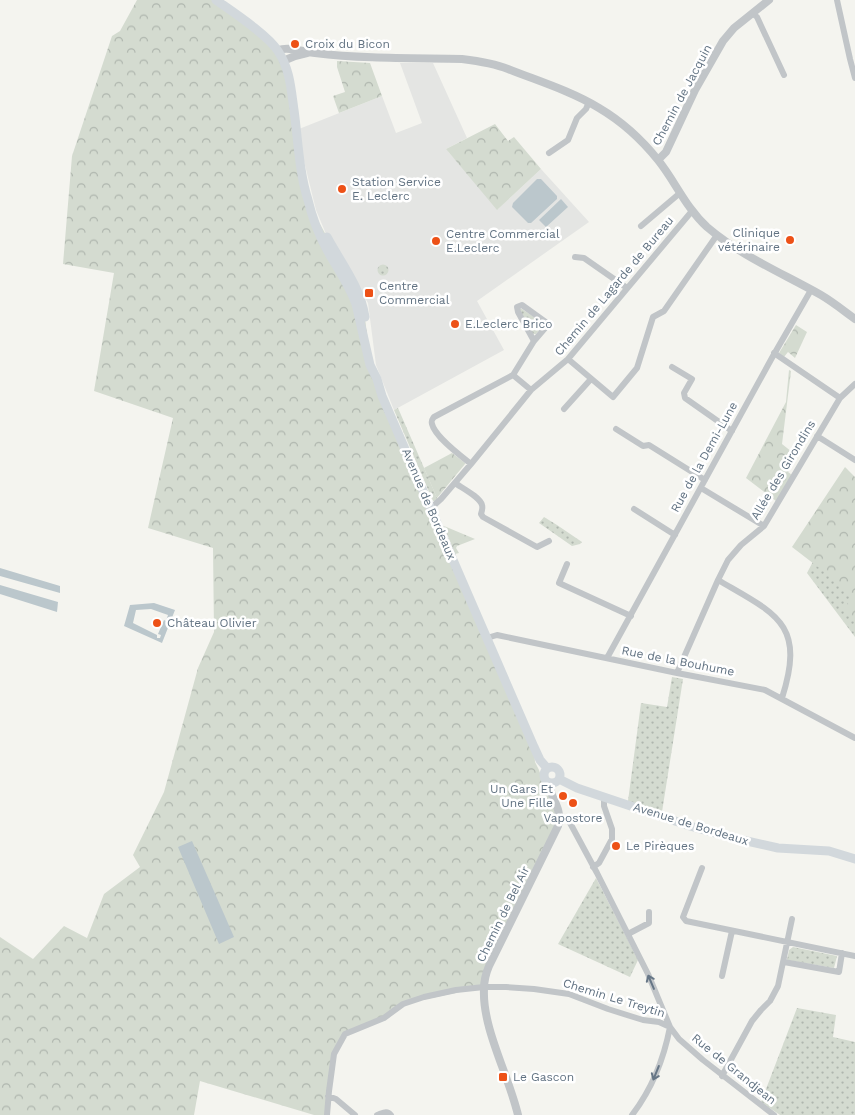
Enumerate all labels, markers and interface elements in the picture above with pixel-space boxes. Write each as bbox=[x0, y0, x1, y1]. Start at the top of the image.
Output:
place label: Croix du Bicon bbox=[305, 37, 390, 51]
marker: Croix du Bicon bbox=[289, 38, 301, 50]
street label: Chemin de Jacquin bbox=[649, 42, 715, 148]
place label: Station Service E. Leclerc bbox=[352, 175, 441, 203]
marker: Station Service E. Leclerc bbox=[336, 183, 348, 195]
street label: Chemin de Lagarde de Bureau bbox=[552, 214, 676, 358]
place label: Clinique vétérinaire bbox=[718, 226, 780, 254]
place label: Centre Commercial E.Leclerc bbox=[446, 227, 560, 255]
marker: Clinique vétérinaire bbox=[784, 234, 796, 246]
marker: Centre Commercial E.Leclerc bbox=[430, 235, 442, 247]
place label: Centre Commercial bbox=[379, 279, 450, 307]
marker: Centre Commercial bbox=[363, 287, 375, 299]
place label: E.Leclerc Brico bbox=[465, 317, 552, 331]
marker: E.Leclerc Brico bbox=[449, 318, 461, 330]
street label: Rue de la Demi-Lune bbox=[668, 399, 740, 515]
street label: Allée des Girondins bbox=[748, 418, 818, 522]
street label: Avenue de Bordeaux bbox=[399, 446, 459, 562]
place label: Château Olivier bbox=[167, 616, 257, 630]
marker: Château Olivier bbox=[151, 617, 163, 629]
street label: Rue de la Bouhume bbox=[620, 643, 736, 679]
place label: Un Gars Et Une Fille bbox=[490, 782, 553, 810]
marker: Un Gars Et Une Fille bbox=[557, 790, 569, 802]
marker: Vapostore bbox=[567, 797, 579, 809]
street label: Avenue de Bordeaux bbox=[632, 800, 750, 848]
place label: Vapostore bbox=[544, 811, 602, 825]
place label: Le Pirèques bbox=[626, 839, 694, 853]
marker: Le Pirèques bbox=[610, 840, 622, 852]
street label: Chemin de Bel Air bbox=[474, 864, 532, 964]
one-way arrow bbox=[646, 975, 655, 990]
street label: Chemin Le Treytin bbox=[561, 976, 667, 1020]
street label: Rue de Grandjean bbox=[689, 1031, 779, 1107]
one-way arrow bbox=[650, 1065, 660, 1080]
place label: Le Gascon bbox=[513, 1070, 574, 1084]
marker: Le Gascon bbox=[497, 1071, 509, 1083]

